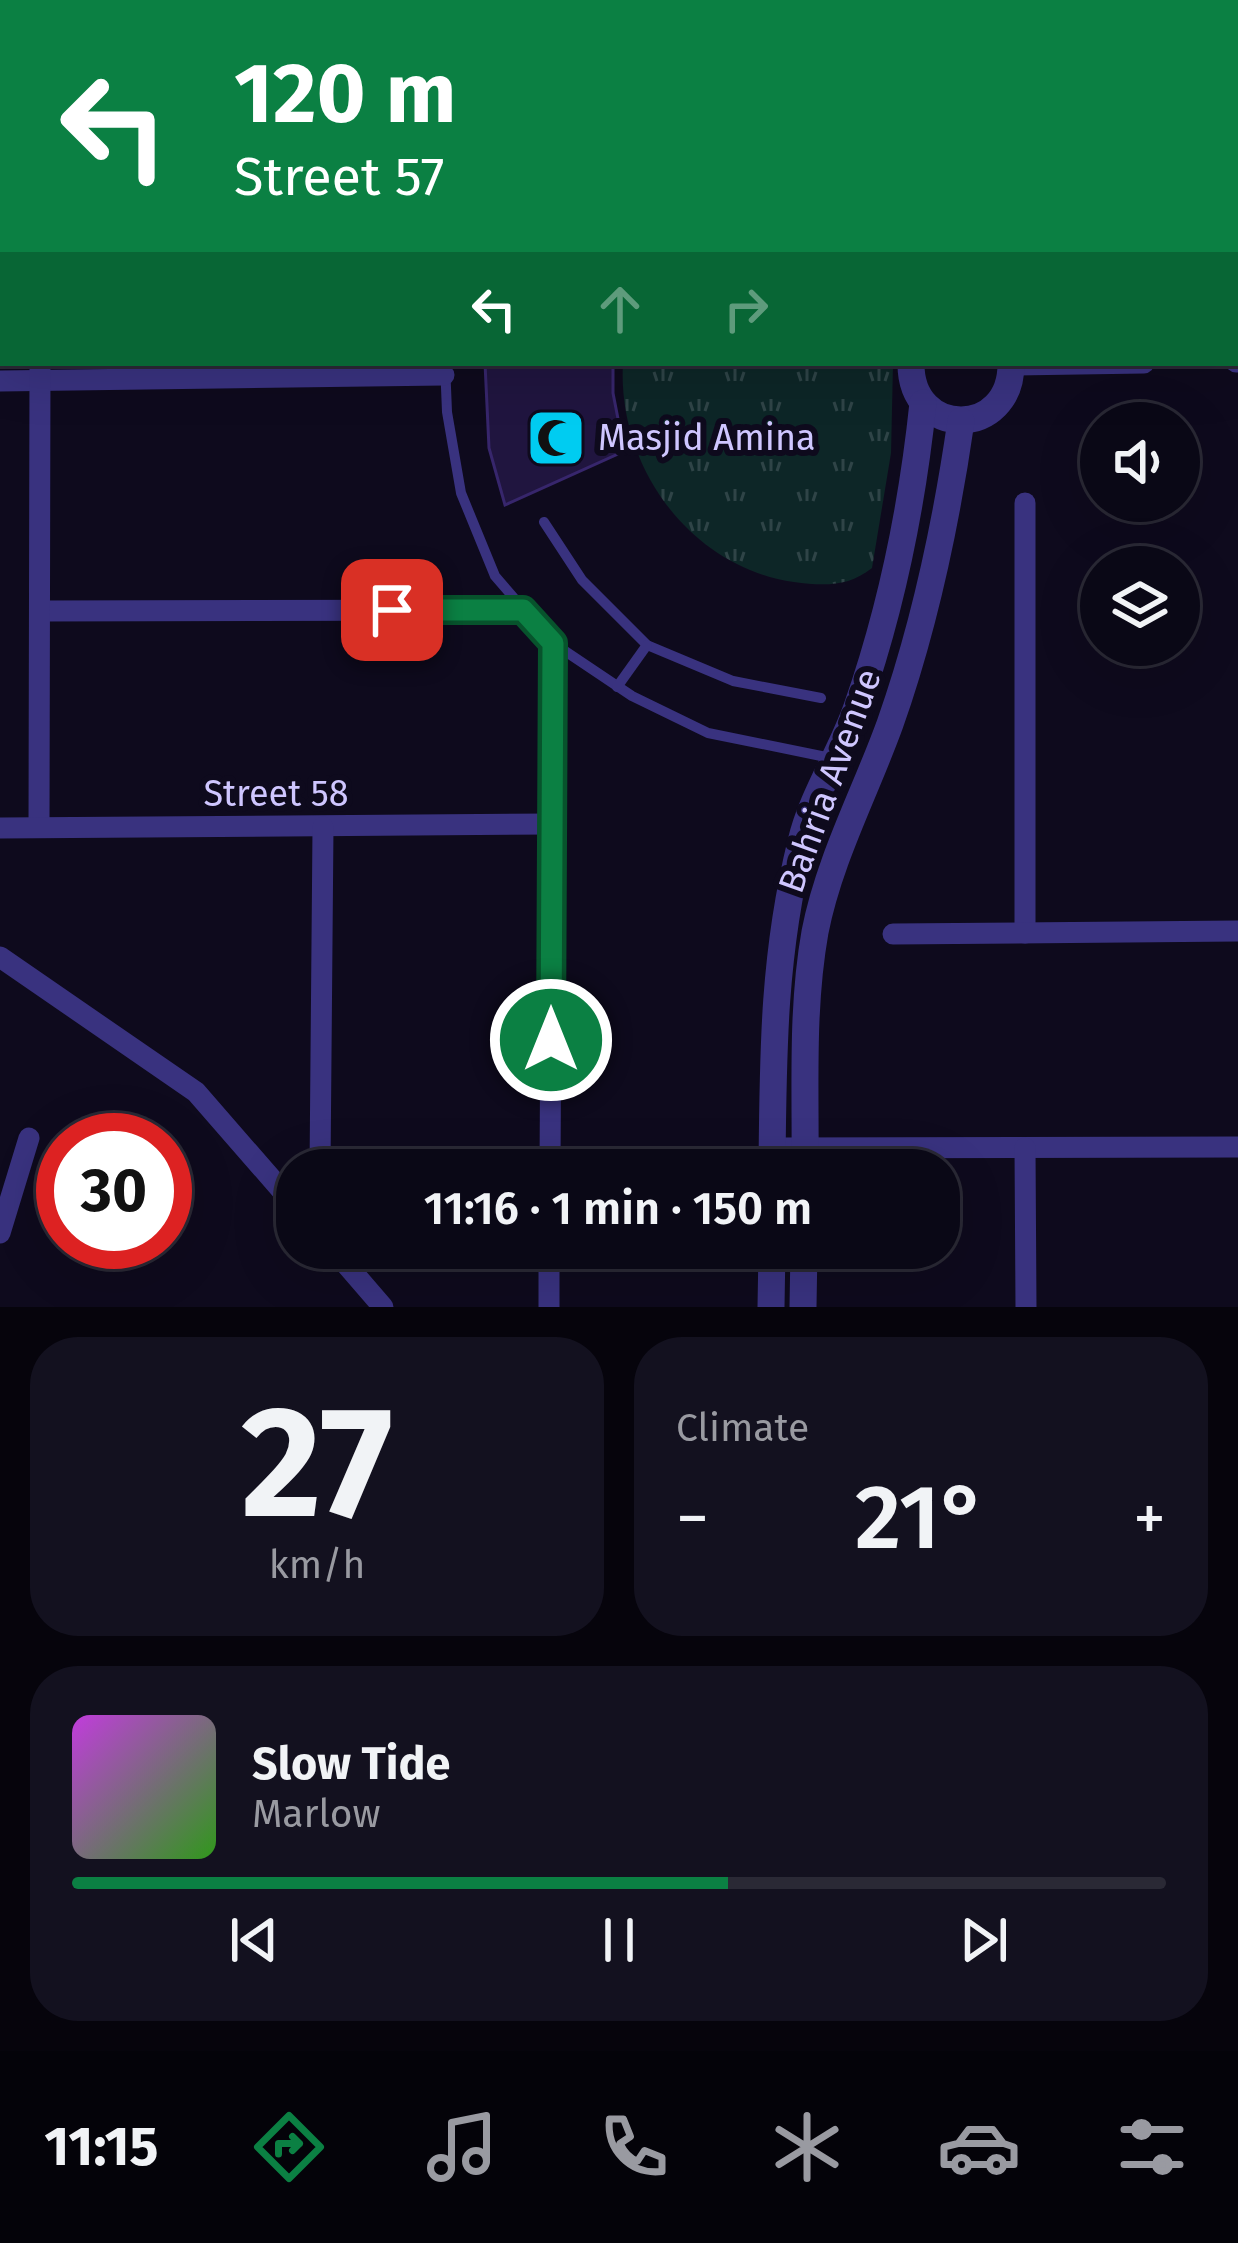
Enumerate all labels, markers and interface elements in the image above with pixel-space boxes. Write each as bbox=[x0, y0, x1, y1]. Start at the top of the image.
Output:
text: 120 m bbox=[234, 43, 456, 144]
icon: left bbox=[36, 48, 192, 204]
text: Street 57 bbox=[234, 145, 445, 209]
icon: left bbox=[461, 276, 527, 342]
icon: ahead bbox=[587, 276, 653, 342]
icon: right bbox=[713, 276, 779, 342]
map controls bbox=[1080, 402, 1200, 666]
button: sound bbox=[1080, 402, 1200, 522]
mosque icon: Masjid Amina bbox=[525, 407, 587, 469]
place label: Masjid Amina bbox=[598, 416, 816, 460]
button: layers bbox=[1080, 546, 1200, 666]
pin bbox=[341, 559, 443, 661]
icon: arrive bbox=[359, 577, 425, 643]
street label: Bahria Avenue bbox=[769, 663, 891, 899]
street label: Street 58 bbox=[203, 772, 349, 816]
position arrow bbox=[488, 977, 614, 1103]
speed limit sign: 30 bbox=[36, 1113, 192, 1269]
text: 11:16 · 1 min · 150 m bbox=[424, 1182, 812, 1236]
text: 27 bbox=[241, 1370, 393, 1557]
text: Climate bbox=[676, 1405, 809, 1451]
text: 21° bbox=[855, 1464, 987, 1572]
text: − bbox=[676, 1479, 709, 1558]
text: + bbox=[1133, 1479, 1166, 1558]
text: km/h bbox=[269, 1542, 365, 1588]
text: Slow Tide bbox=[252, 1737, 450, 1791]
text: Marlow bbox=[252, 1791, 381, 1837]
icon: previous bbox=[221, 1907, 287, 1973]
icon: pause bbox=[586, 1907, 652, 1973]
icon: next bbox=[951, 1907, 1017, 1973]
icon: directions bbox=[247, 2105, 331, 2189]
icon: music bbox=[420, 2105, 504, 2189]
icon: phone bbox=[592, 2105, 676, 2189]
icon: climate bbox=[765, 2105, 849, 2189]
icon: car bbox=[937, 2105, 1021, 2189]
icon: filters bbox=[1110, 2105, 1194, 2189]
text: 11:15 bbox=[44, 2115, 159, 2179]

